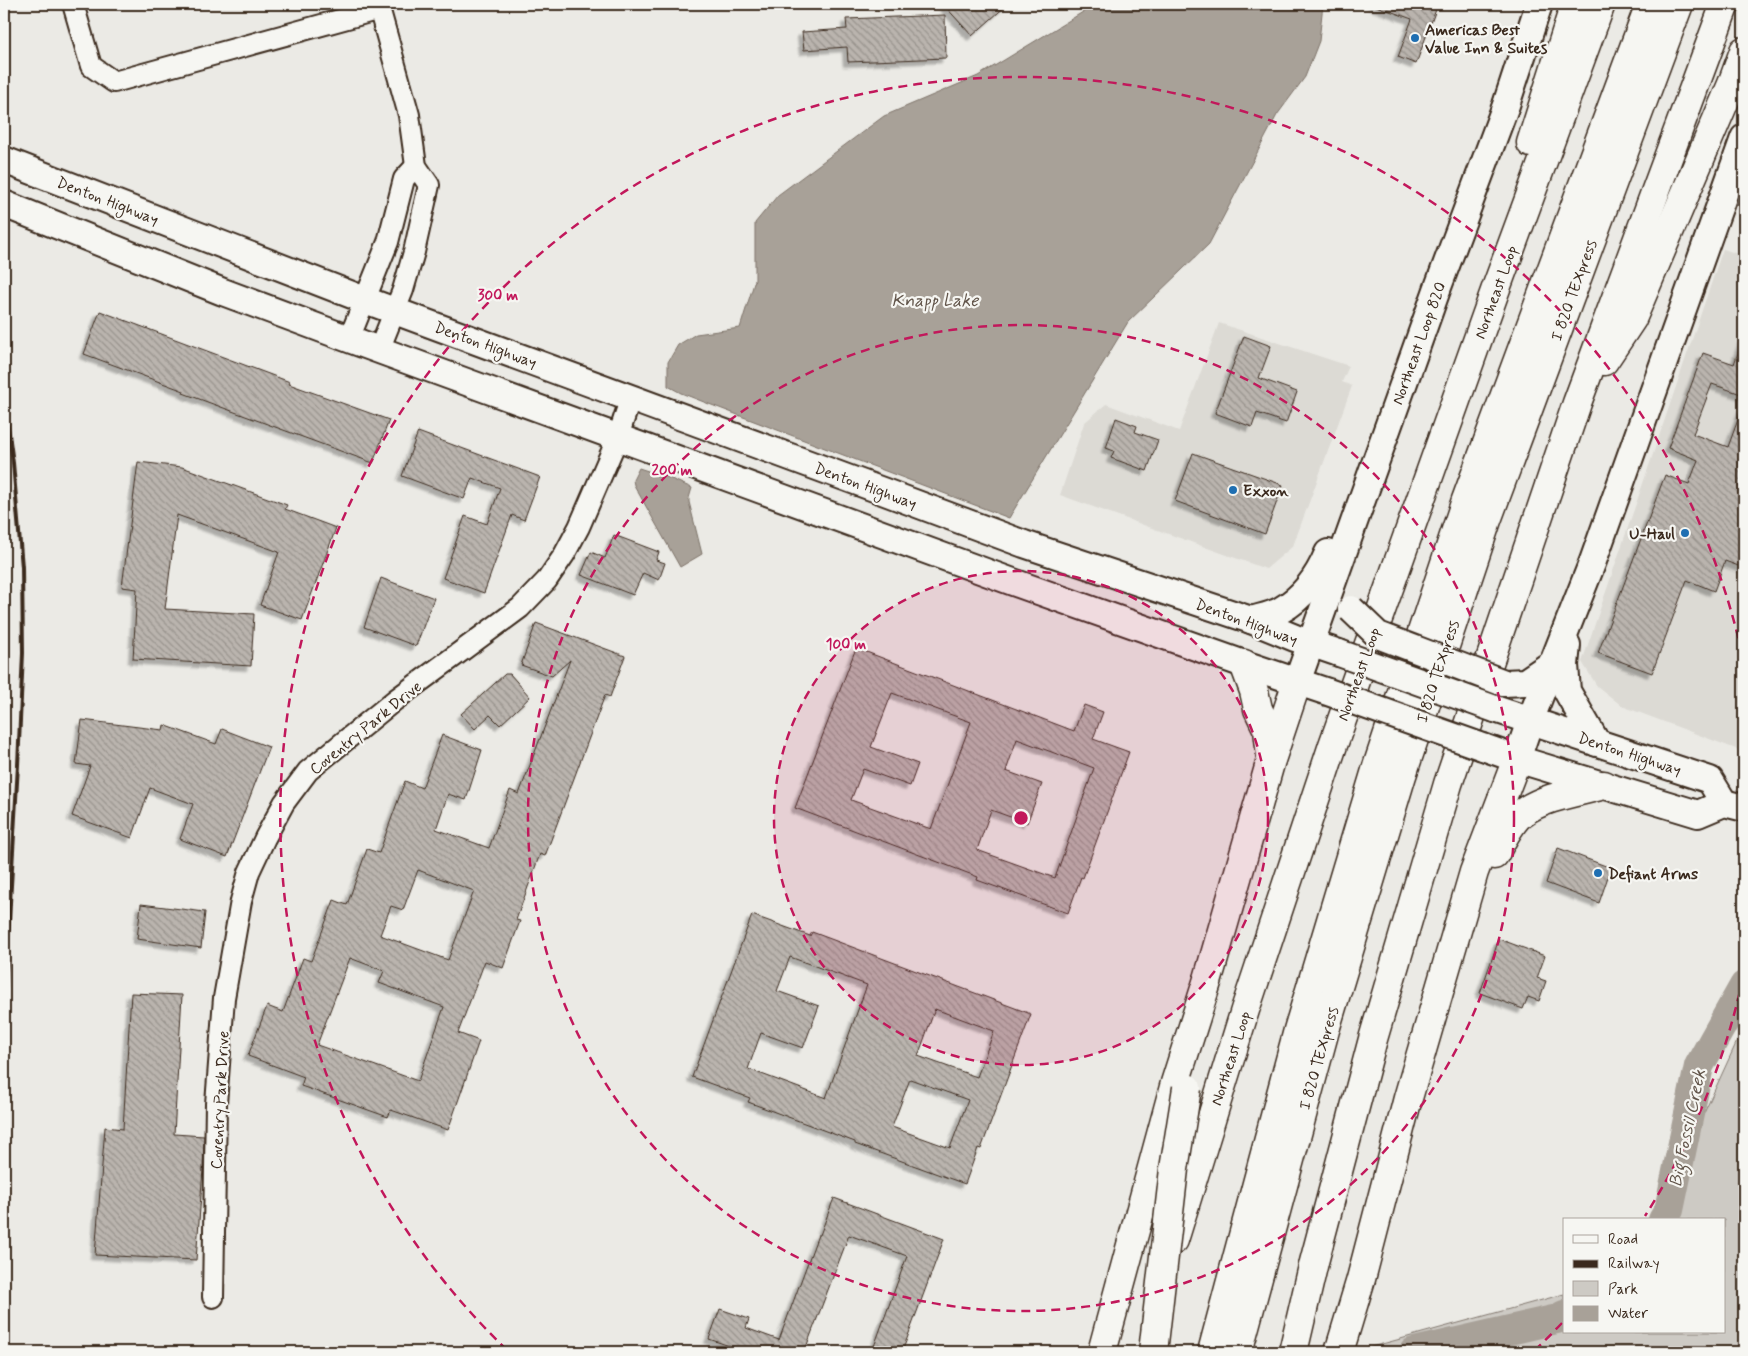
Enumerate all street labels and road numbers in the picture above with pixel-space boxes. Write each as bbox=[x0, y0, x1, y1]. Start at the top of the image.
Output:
street label: Denton Highway bbox=[53, 172, 162, 231]
street label: I 820 TEXpress bbox=[1546, 237, 1602, 344]
street label: Northeast Loop bbox=[1470, 243, 1523, 342]
street label: Northeast Loop 820 bbox=[1387, 279, 1451, 408]
street label: Denton Highway bbox=[431, 317, 540, 375]
street label: Denton Highway bbox=[811, 458, 920, 516]
street label: Denton Highway bbox=[1192, 594, 1301, 652]
street label: I 820 TEXpress bbox=[1412, 618, 1465, 725]
street label: Northeast Loop bbox=[1333, 625, 1386, 724]
street label: Coventry Park Drive bbox=[306, 676, 426, 780]
street label: Denton Highway bbox=[1575, 728, 1684, 782]
street label: I 820 TEXpress bbox=[1295, 1004, 1344, 1112]
street label: Northeast Loop bbox=[1206, 1009, 1257, 1108]
street label: Coventry Park Drive bbox=[206, 1030, 235, 1170]

